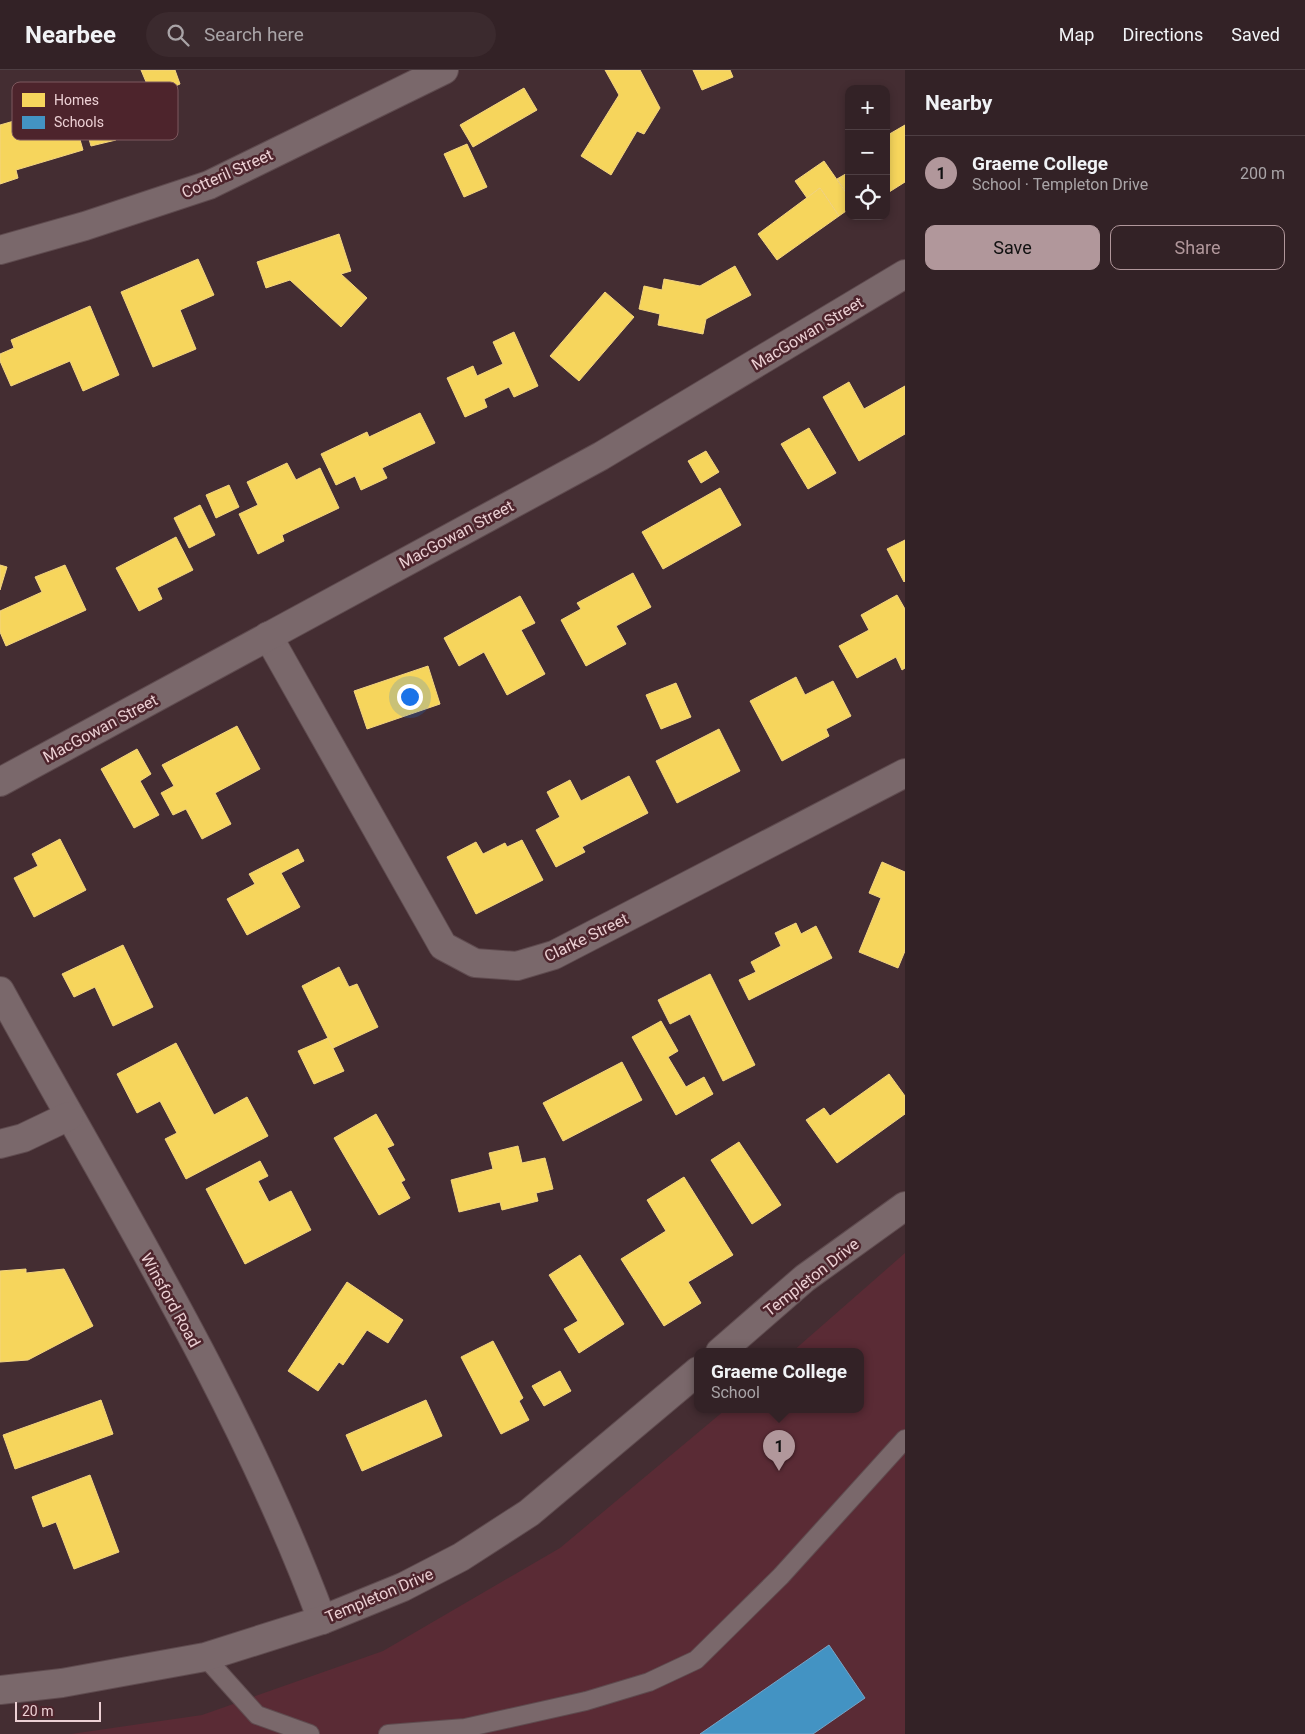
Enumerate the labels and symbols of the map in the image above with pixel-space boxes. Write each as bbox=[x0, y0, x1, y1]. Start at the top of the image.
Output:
legend bbox=[12, 82, 178, 140]
text: Homes bbox=[54, 92, 99, 108]
text: Schools bbox=[54, 114, 104, 130]
street label: Cotteril Street bbox=[179, 145, 276, 202]
street label: MacGowan Street bbox=[748, 293, 867, 374]
street label: MacGowan Street bbox=[396, 496, 517, 573]
your location bbox=[397, 684, 423, 710]
street label: MacGowan Street bbox=[40, 690, 161, 767]
street label: Clarke Street bbox=[541, 909, 631, 966]
street label: Templeton Drive bbox=[760, 1234, 863, 1320]
street label: Winsford Road bbox=[137, 1250, 204, 1351]
pin: 1 bbox=[763, 1430, 795, 1471]
street label: Templeton Drive bbox=[322, 1564, 436, 1627]
scale bar bbox=[15, 1699, 101, 1722]

